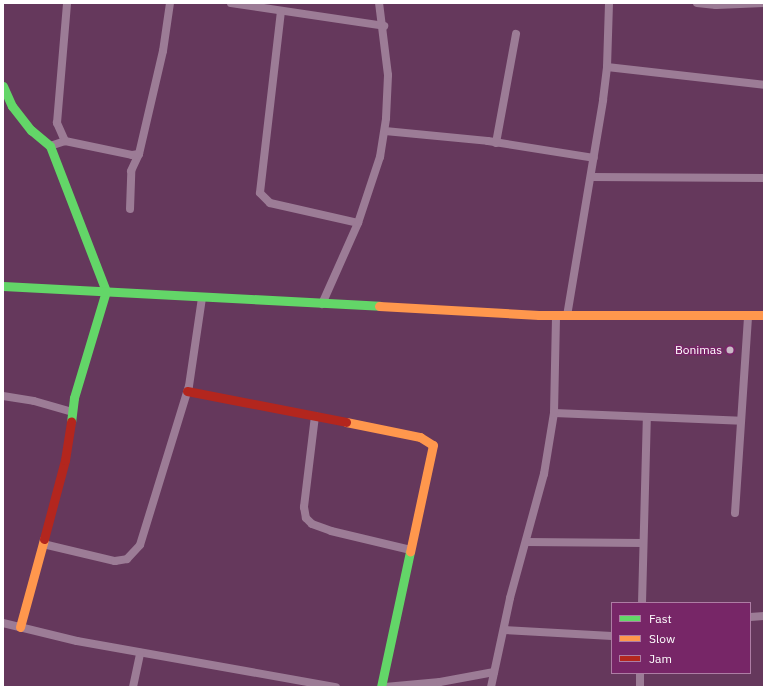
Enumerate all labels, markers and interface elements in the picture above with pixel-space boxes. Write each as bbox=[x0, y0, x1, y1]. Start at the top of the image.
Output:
place label: Bonimas bbox=[675, 343, 722, 357]
marker: Bonimas bbox=[725, 345, 735, 355]
legend bbox=[611, 602, 751, 674]
text: Fast bbox=[649, 611, 672, 626]
text: Slow bbox=[649, 631, 675, 646]
text: Jam bbox=[649, 651, 672, 666]

